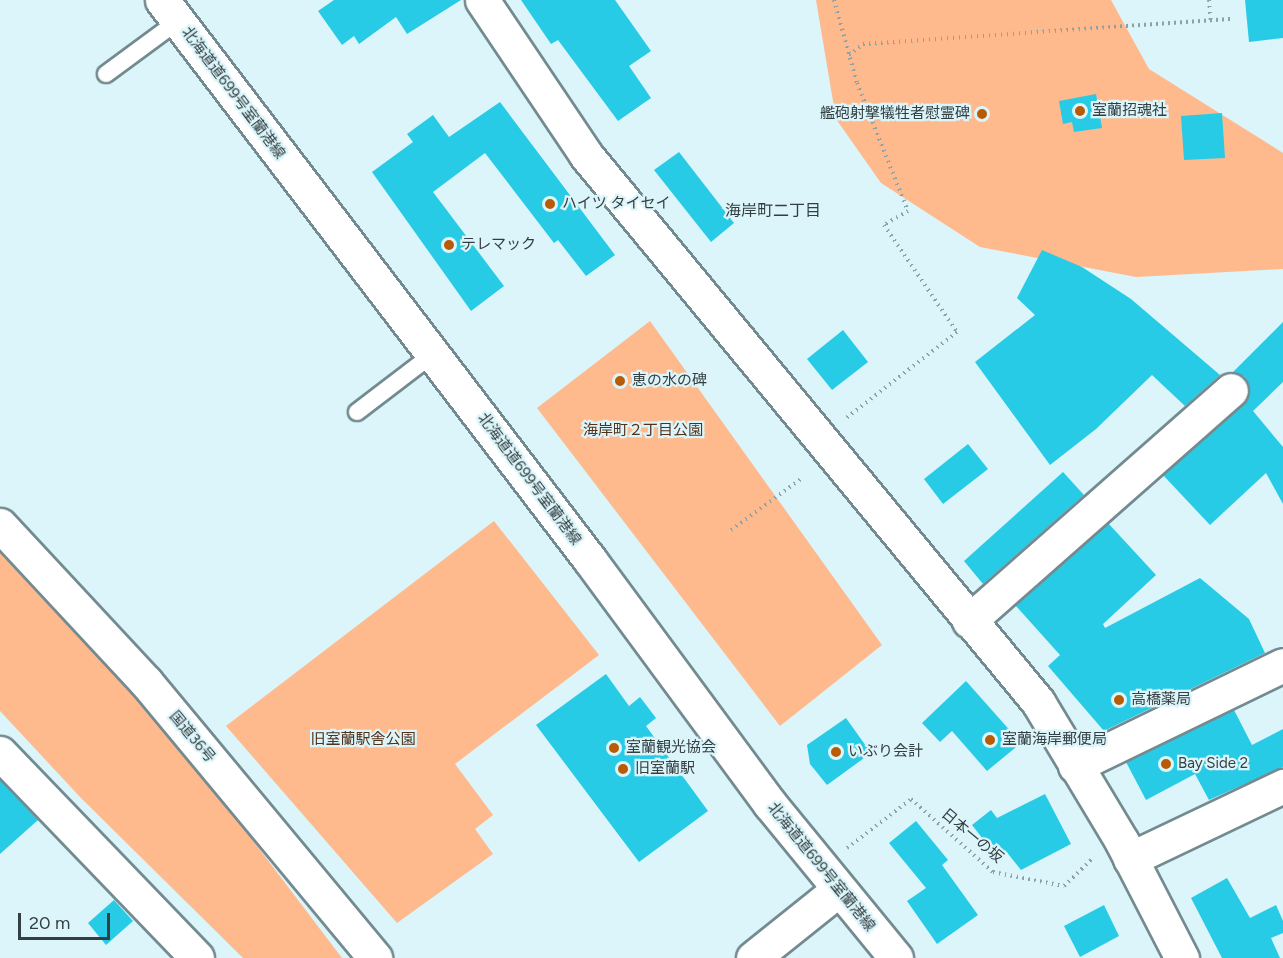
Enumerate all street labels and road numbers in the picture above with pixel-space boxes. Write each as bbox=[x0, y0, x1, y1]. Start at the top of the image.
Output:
street label: 北海道道699号室蘭港線 bbox=[178, 24, 288, 162]
street label: 北海道道699号室蘭港線 bbox=[474, 410, 584, 548]
street label: 国道36号 bbox=[165, 708, 219, 766]
street label: 北海道道699号室蘭港線 bbox=[764, 799, 878, 935]
street label: 日本一の坂 bbox=[937, 805, 1007, 867]

